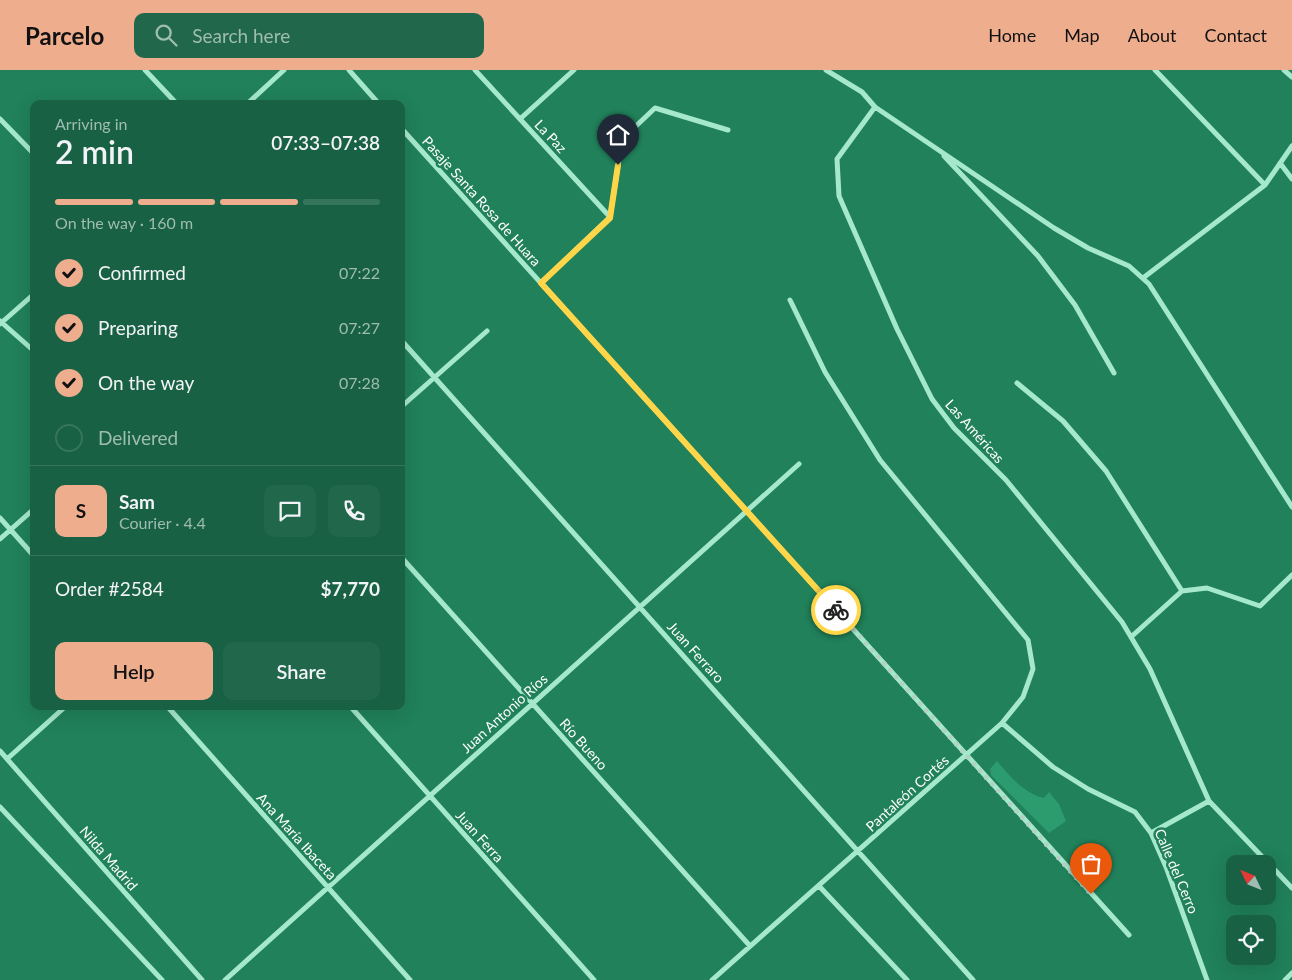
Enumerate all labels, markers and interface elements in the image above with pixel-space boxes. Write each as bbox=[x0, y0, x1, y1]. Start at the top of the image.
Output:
search box bbox=[134, 13, 484, 58]
text: Parcelo bbox=[25, 21, 104, 50]
icon: search bbox=[152, 21, 180, 49]
text: Search here bbox=[192, 24, 290, 47]
text: Home bbox=[988, 24, 1036, 46]
text: Map bbox=[1064, 24, 1100, 46]
text: About bbox=[1128, 24, 1177, 46]
text: Contact bbox=[1205, 24, 1267, 46]
text: Arriving in bbox=[55, 114, 128, 133]
pin bbox=[597, 114, 639, 165]
street label: La Paz bbox=[531, 116, 571, 156]
icon: home bbox=[604, 121, 632, 149]
text: 07:33–07:38 bbox=[271, 131, 380, 154]
text: 2 min bbox=[55, 132, 134, 171]
street label: Pasaje Santa Rosa de Huara bbox=[419, 132, 545, 270]
text: On the way · 160 m bbox=[55, 213, 193, 232]
icon: check bbox=[55, 259, 83, 287]
text: Confirmed bbox=[98, 261, 186, 284]
text: 07:22 bbox=[339, 263, 380, 282]
icon: check bbox=[55, 314, 83, 342]
text: Preparing bbox=[98, 316, 178, 339]
text: 07:27 bbox=[339, 318, 380, 337]
icon: check bbox=[55, 369, 83, 397]
text: On the way bbox=[98, 371, 194, 394]
text: 07:28 bbox=[339, 373, 380, 392]
street label: Las Américas bbox=[942, 396, 1008, 466]
text: Delivered bbox=[98, 426, 178, 449]
button: chat bbox=[264, 485, 316, 537]
button: phone bbox=[328, 485, 380, 537]
text: Sam bbox=[119, 490, 155, 513]
text: S bbox=[76, 499, 86, 522]
text: Courier · 4.4 bbox=[119, 513, 206, 532]
text: Order #2584 bbox=[55, 577, 164, 600]
text: $7,770 bbox=[320, 577, 380, 600]
courier bbox=[811, 585, 861, 635]
icon: bike bbox=[822, 596, 850, 624]
street label: Juan Ferraro bbox=[664, 618, 728, 686]
button: Help bbox=[55, 642, 213, 700]
button: Share bbox=[223, 642, 380, 700]
street label: Juan Antonio Ríos bbox=[457, 670, 551, 756]
street label: Río Bueno bbox=[556, 715, 612, 773]
street label: Pantaleón Cortés bbox=[862, 751, 952, 835]
street label: Ana María Ibaceta bbox=[254, 789, 340, 883]
street label: Juan Ferra bbox=[452, 807, 508, 865]
street label: Nilda Madrid bbox=[77, 822, 141, 894]
street label: Calle del Cerro bbox=[1152, 826, 1203, 916]
pin bbox=[1070, 843, 1112, 894]
icon: bag bbox=[1077, 850, 1105, 878]
north arrow bbox=[1226, 855, 1276, 905]
map controls bbox=[1226, 855, 1276, 965]
button: locate bbox=[1226, 915, 1276, 965]

